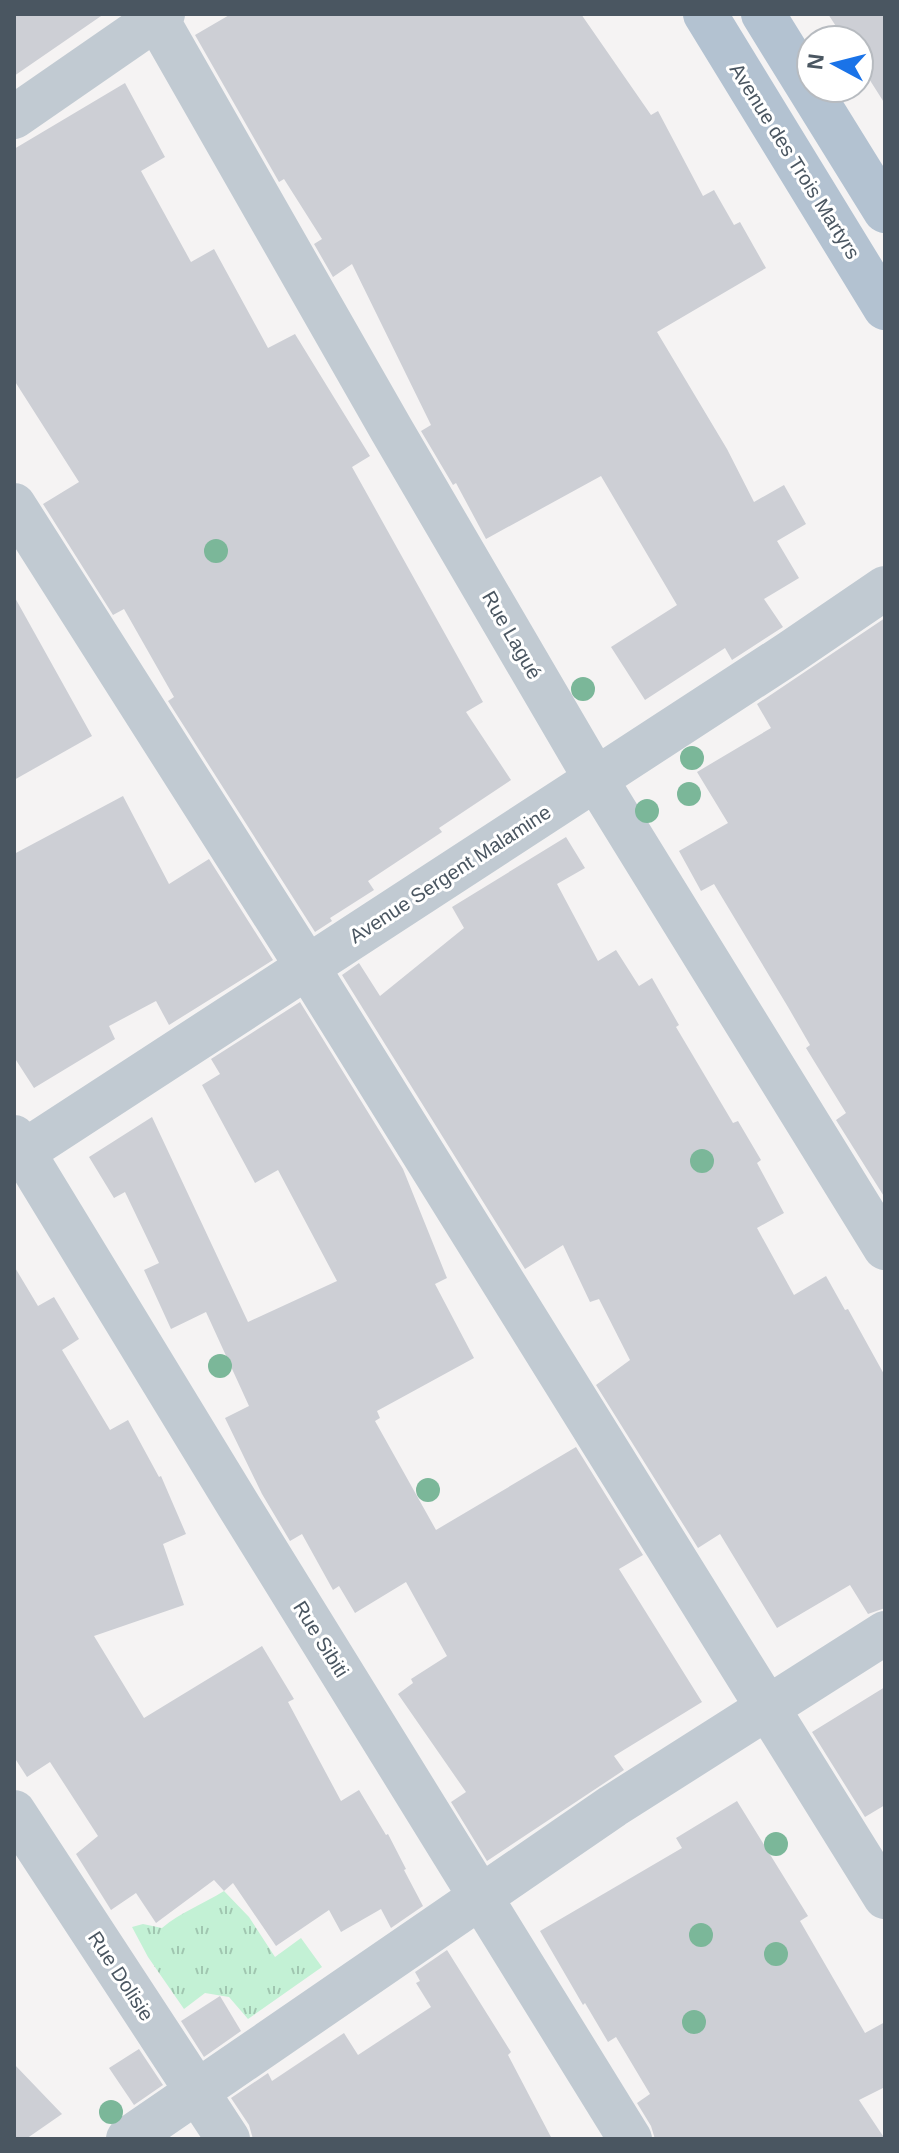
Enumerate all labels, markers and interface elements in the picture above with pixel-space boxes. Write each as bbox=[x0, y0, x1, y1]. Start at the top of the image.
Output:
north arrow bbox=[795, 24, 875, 104]
text: N bbox=[802, 52, 829, 71]
street label: Avenue des Trois Martyrs bbox=[726, 59, 864, 263]
street label: Rue Lagué bbox=[478, 587, 546, 683]
street label: Avenue Sergent Malamine bbox=[345, 801, 555, 947]
street label: Rue Sibiti bbox=[289, 1597, 353, 1681]
street label: Rue Dolisie bbox=[84, 1927, 158, 2025]

